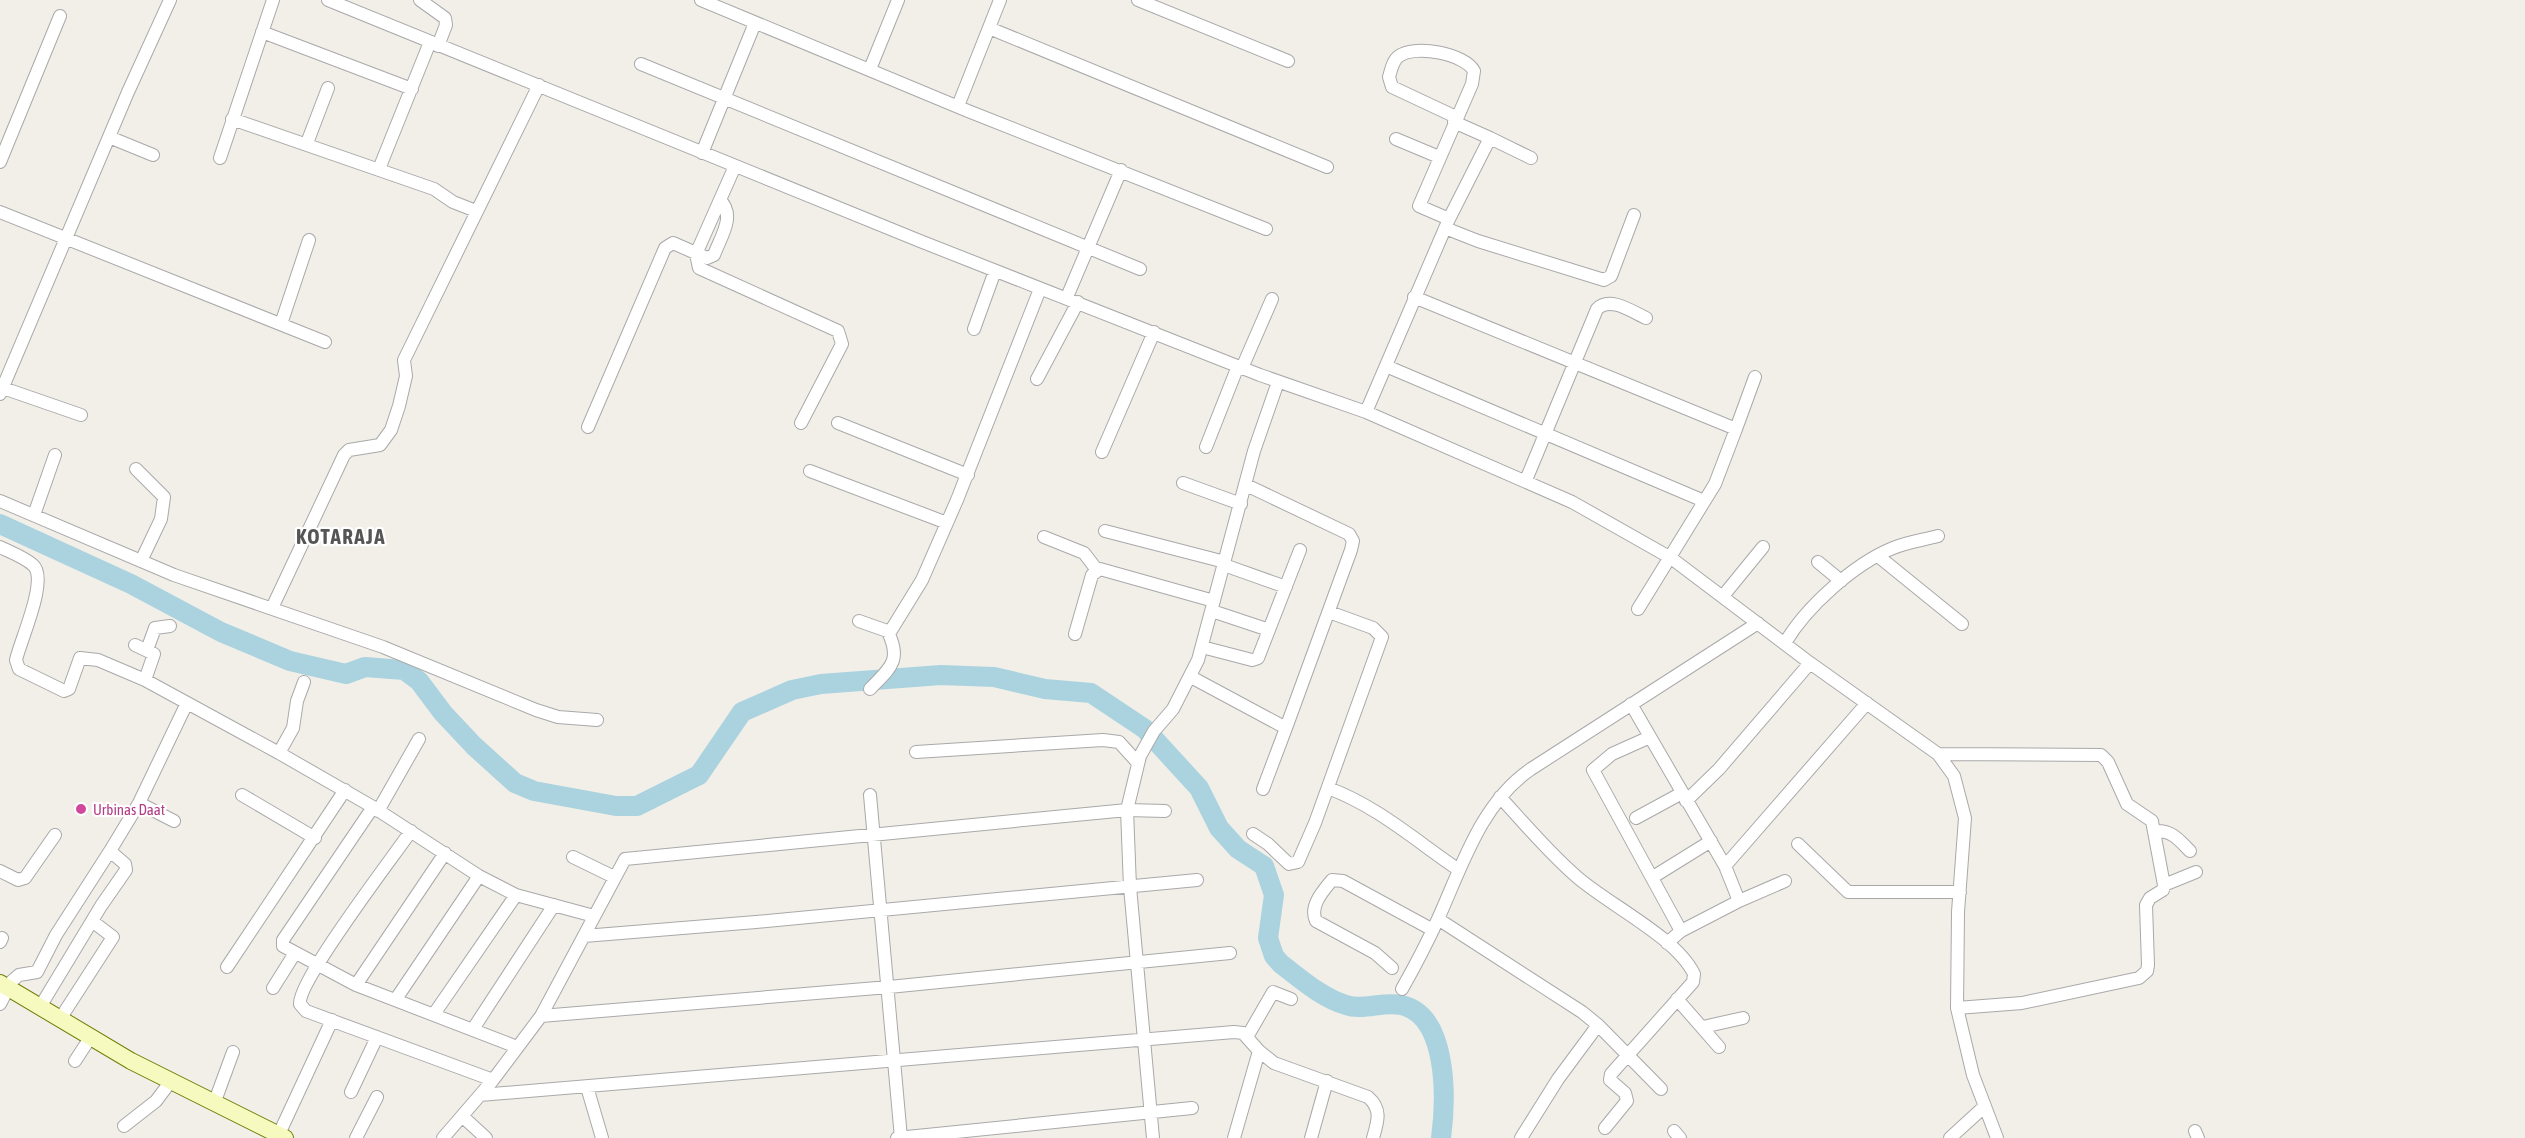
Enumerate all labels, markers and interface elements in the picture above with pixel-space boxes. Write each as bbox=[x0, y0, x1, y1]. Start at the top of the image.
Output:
district label: KOTARAJA bbox=[296, 524, 386, 548]
place label: Urbinas Daat bbox=[93, 801, 165, 818]
marker: Urbinas Daat bbox=[74, 802, 88, 816]

